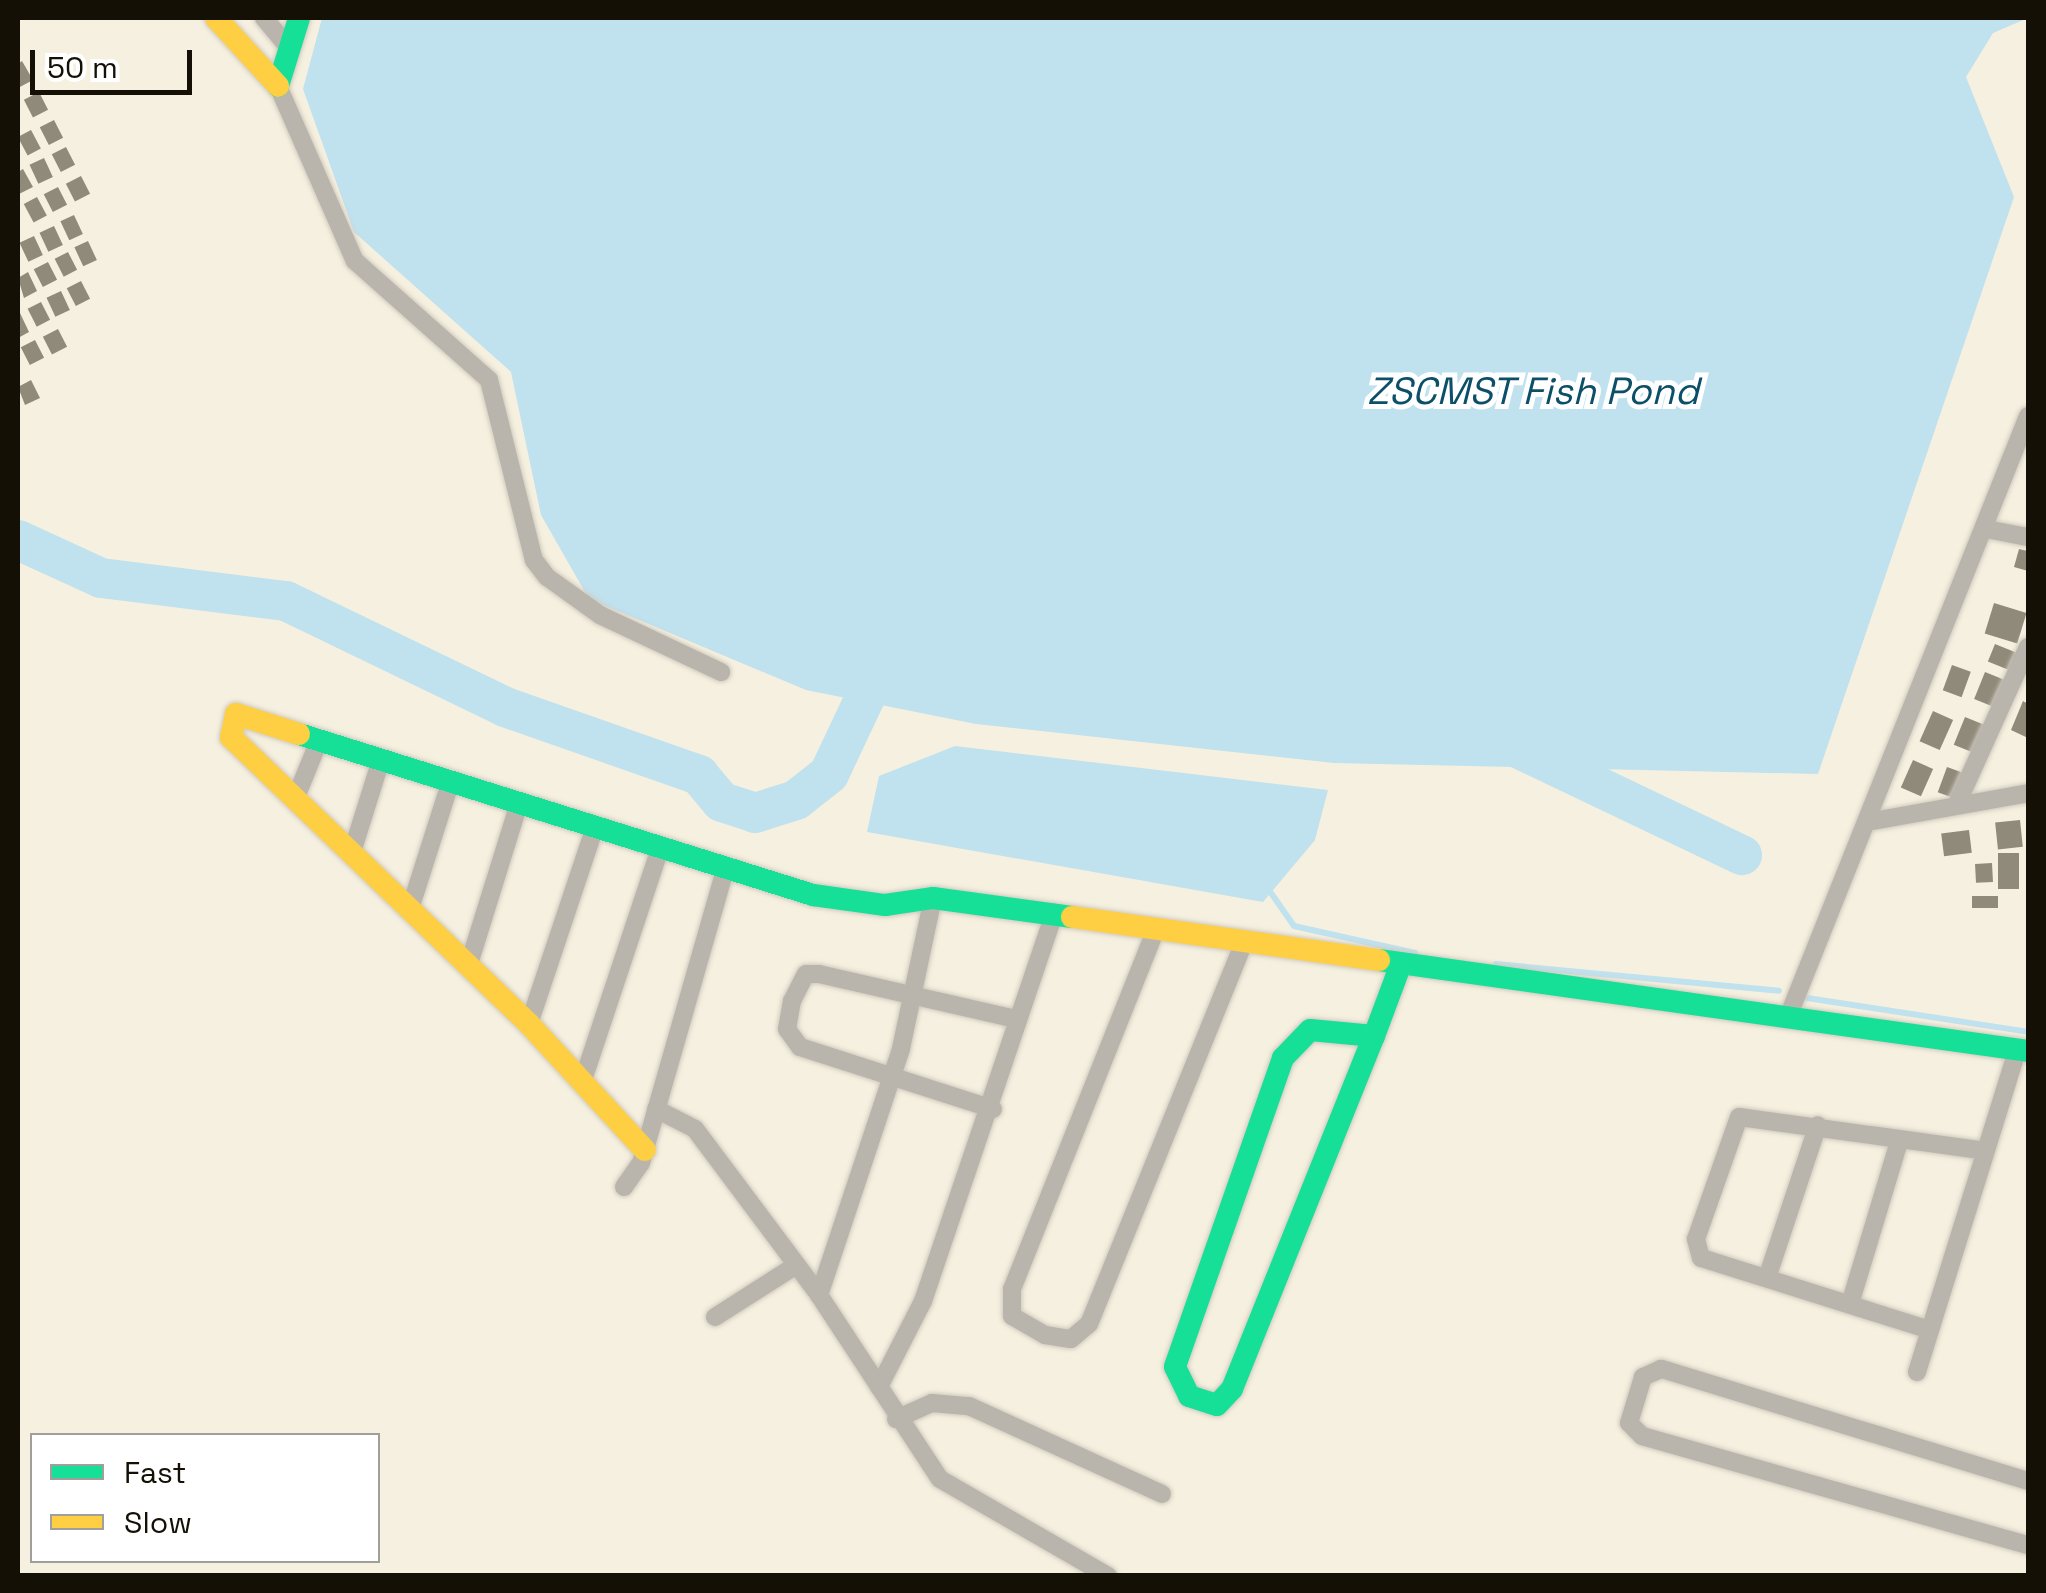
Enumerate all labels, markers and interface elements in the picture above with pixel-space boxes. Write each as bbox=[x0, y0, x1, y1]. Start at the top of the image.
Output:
scale bar bbox=[35, 30, 198, 92]
text: 50 m bbox=[47, 48, 118, 87]
water label: ZSCMST Fish Pond bbox=[1367, 369, 1699, 415]
legend bbox=[30, 1433, 380, 1563]
text: Fast bbox=[124, 1453, 186, 1492]
text: Slow bbox=[124, 1503, 192, 1542]

